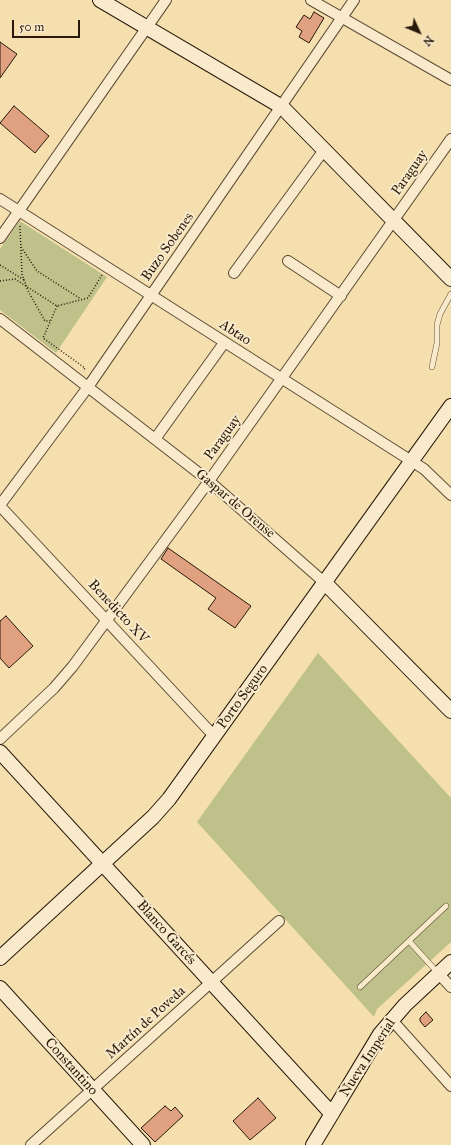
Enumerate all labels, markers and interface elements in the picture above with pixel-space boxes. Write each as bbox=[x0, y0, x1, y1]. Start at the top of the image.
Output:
scale bar bbox=[14, 12, 82, 38]
north arrow bbox=[399, 12, 439, 52]
text: 50 m bbox=[19, 20, 44, 34]
text: N bbox=[420, 33, 436, 49]
street label: Paraguay bbox=[388, 147, 432, 199]
street label: Buzo Sobenes bbox=[138, 210, 198, 284]
street label: Abtao bbox=[216, 317, 254, 349]
street label: Paraguay bbox=[201, 412, 245, 464]
street label: Gaspar de Orense bbox=[192, 466, 278, 542]
street label: Benedicto XV bbox=[84, 577, 152, 647]
street label: Porto Seguro bbox=[214, 662, 272, 732]
street label: Blanco Garcés bbox=[133, 897, 199, 969]
street label: Martín de Poveda bbox=[103, 983, 189, 1063]
street label: Nueva Imperial bbox=[336, 1016, 400, 1100]
street label: Constantino bbox=[41, 1035, 101, 1099]

